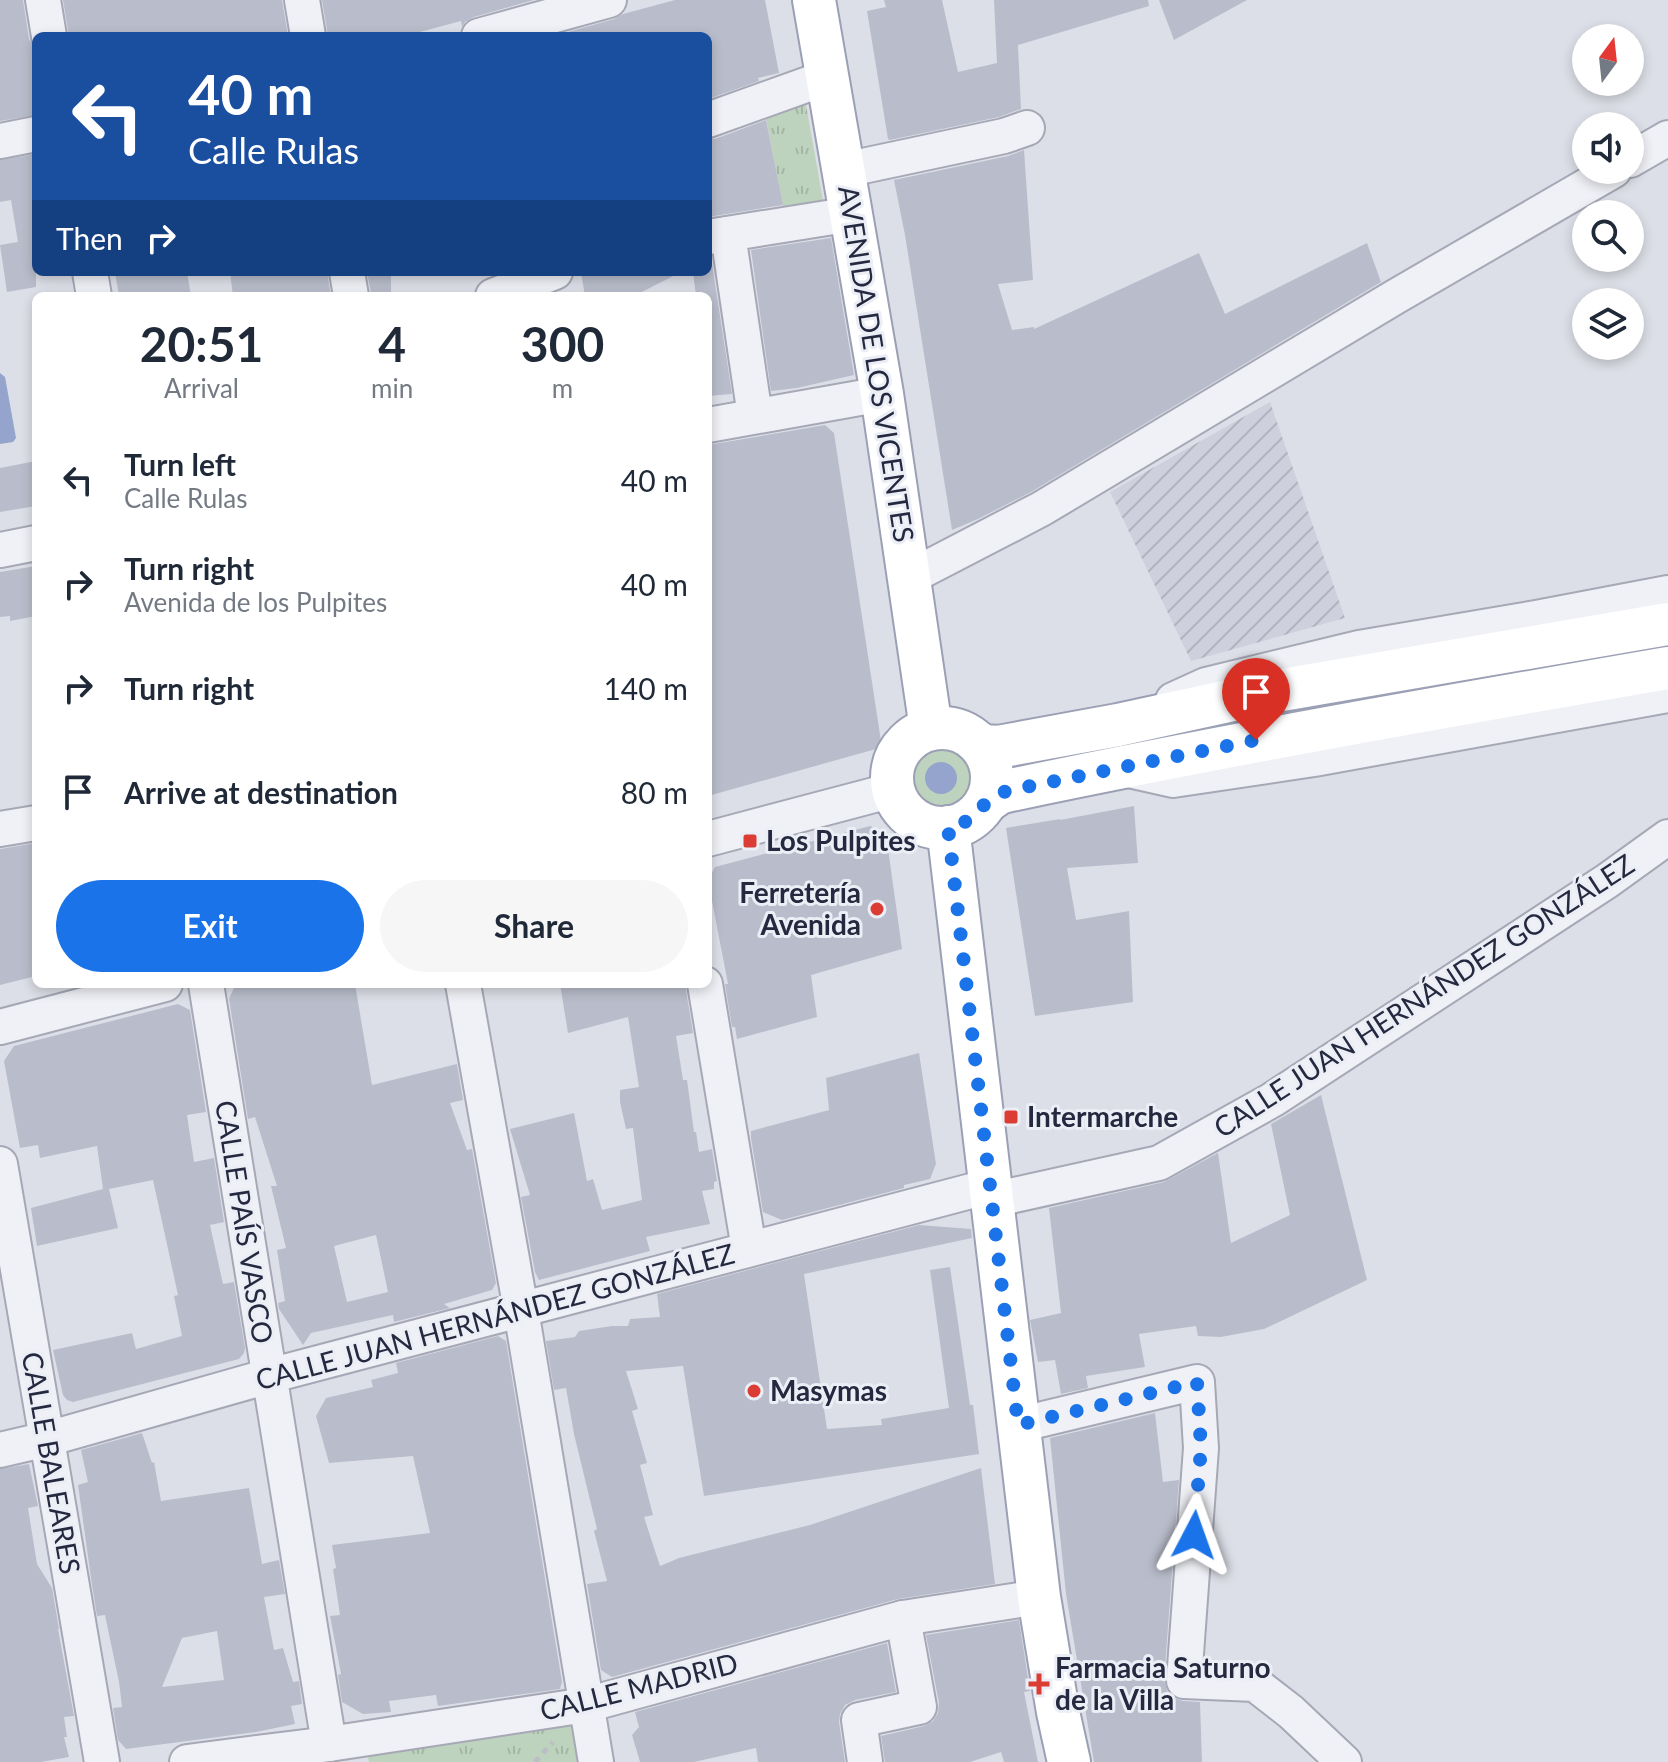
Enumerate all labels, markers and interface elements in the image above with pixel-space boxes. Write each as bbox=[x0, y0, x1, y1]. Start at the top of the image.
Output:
north arrow bbox=[1572, 24, 1644, 96]
map controls bbox=[1572, 24, 1644, 360]
text: 40 m bbox=[188, 60, 313, 127]
icon: left bbox=[56, 64, 160, 168]
button: sound bbox=[1572, 112, 1644, 184]
text: Calle Rulas bbox=[188, 128, 359, 172]
street label: AVENIDA DE LOS VICENTES bbox=[832, 183, 922, 545]
button: search bbox=[1572, 200, 1644, 272]
icon: right bbox=[139, 216, 183, 260]
text: Then bbox=[56, 220, 123, 256]
button: layers bbox=[1572, 288, 1644, 360]
text: 20:51 bbox=[140, 315, 263, 372]
text: 4 bbox=[378, 315, 406, 372]
text: 300 bbox=[521, 315, 604, 372]
text: Arrival bbox=[164, 372, 239, 404]
text: min bbox=[371, 372, 413, 404]
text: m bbox=[552, 372, 573, 404]
text: Turn left bbox=[124, 446, 236, 482]
icon: left bbox=[56, 458, 100, 502]
text: 40 m bbox=[621, 462, 688, 498]
text: Calle Rulas bbox=[124, 482, 248, 514]
text: Turn right bbox=[124, 550, 254, 586]
icon: right bbox=[56, 562, 100, 606]
text: 40 m bbox=[621, 566, 688, 602]
text: Avenida de los Pulpites bbox=[124, 586, 387, 618]
pin bbox=[1222, 658, 1290, 740]
icon: right bbox=[56, 666, 100, 710]
text: Turn right bbox=[124, 670, 254, 706]
text: 140 m bbox=[603, 670, 688, 706]
icon: arrive bbox=[1234, 670, 1278, 714]
icon: arrive bbox=[56, 770, 100, 814]
text: Arrive at destination bbox=[124, 774, 398, 810]
text: 80 m bbox=[621, 774, 688, 810]
place label: Los Pulpites bbox=[766, 823, 916, 857]
marker: Los Pulpites bbox=[741, 832, 759, 850]
street label: CALLE JUAN HERNÁNDEZ GONZÁLEZ bbox=[1207, 846, 1640, 1144]
place label: Ferretería Avenida bbox=[739, 875, 861, 941]
button: Exit bbox=[56, 880, 364, 972]
button: Share bbox=[380, 880, 688, 972]
marker: Ferretería Avenida bbox=[868, 900, 886, 918]
street label: CALLE PAÍS VASCO bbox=[209, 1098, 281, 1346]
place label: Intermarche bbox=[1027, 1099, 1178, 1133]
marker: Intermarche bbox=[1002, 1108, 1020, 1126]
street label: CALLE JUAN HERNÁNDEZ GONZÁLEZ bbox=[252, 1236, 738, 1396]
street label: CALLE BALEARES bbox=[16, 1349, 88, 1577]
place label: Masymas bbox=[770, 1373, 887, 1407]
marker: Masymas bbox=[745, 1382, 763, 1400]
position arrow bbox=[1152, 1493, 1236, 1577]
street label: CALLE MADRID bbox=[536, 1645, 741, 1727]
place label: Farmacia Saturno de la Villa bbox=[1055, 1650, 1271, 1716]
marker: Farmacia Saturno de la Villa bbox=[1030, 1675, 1048, 1693]

